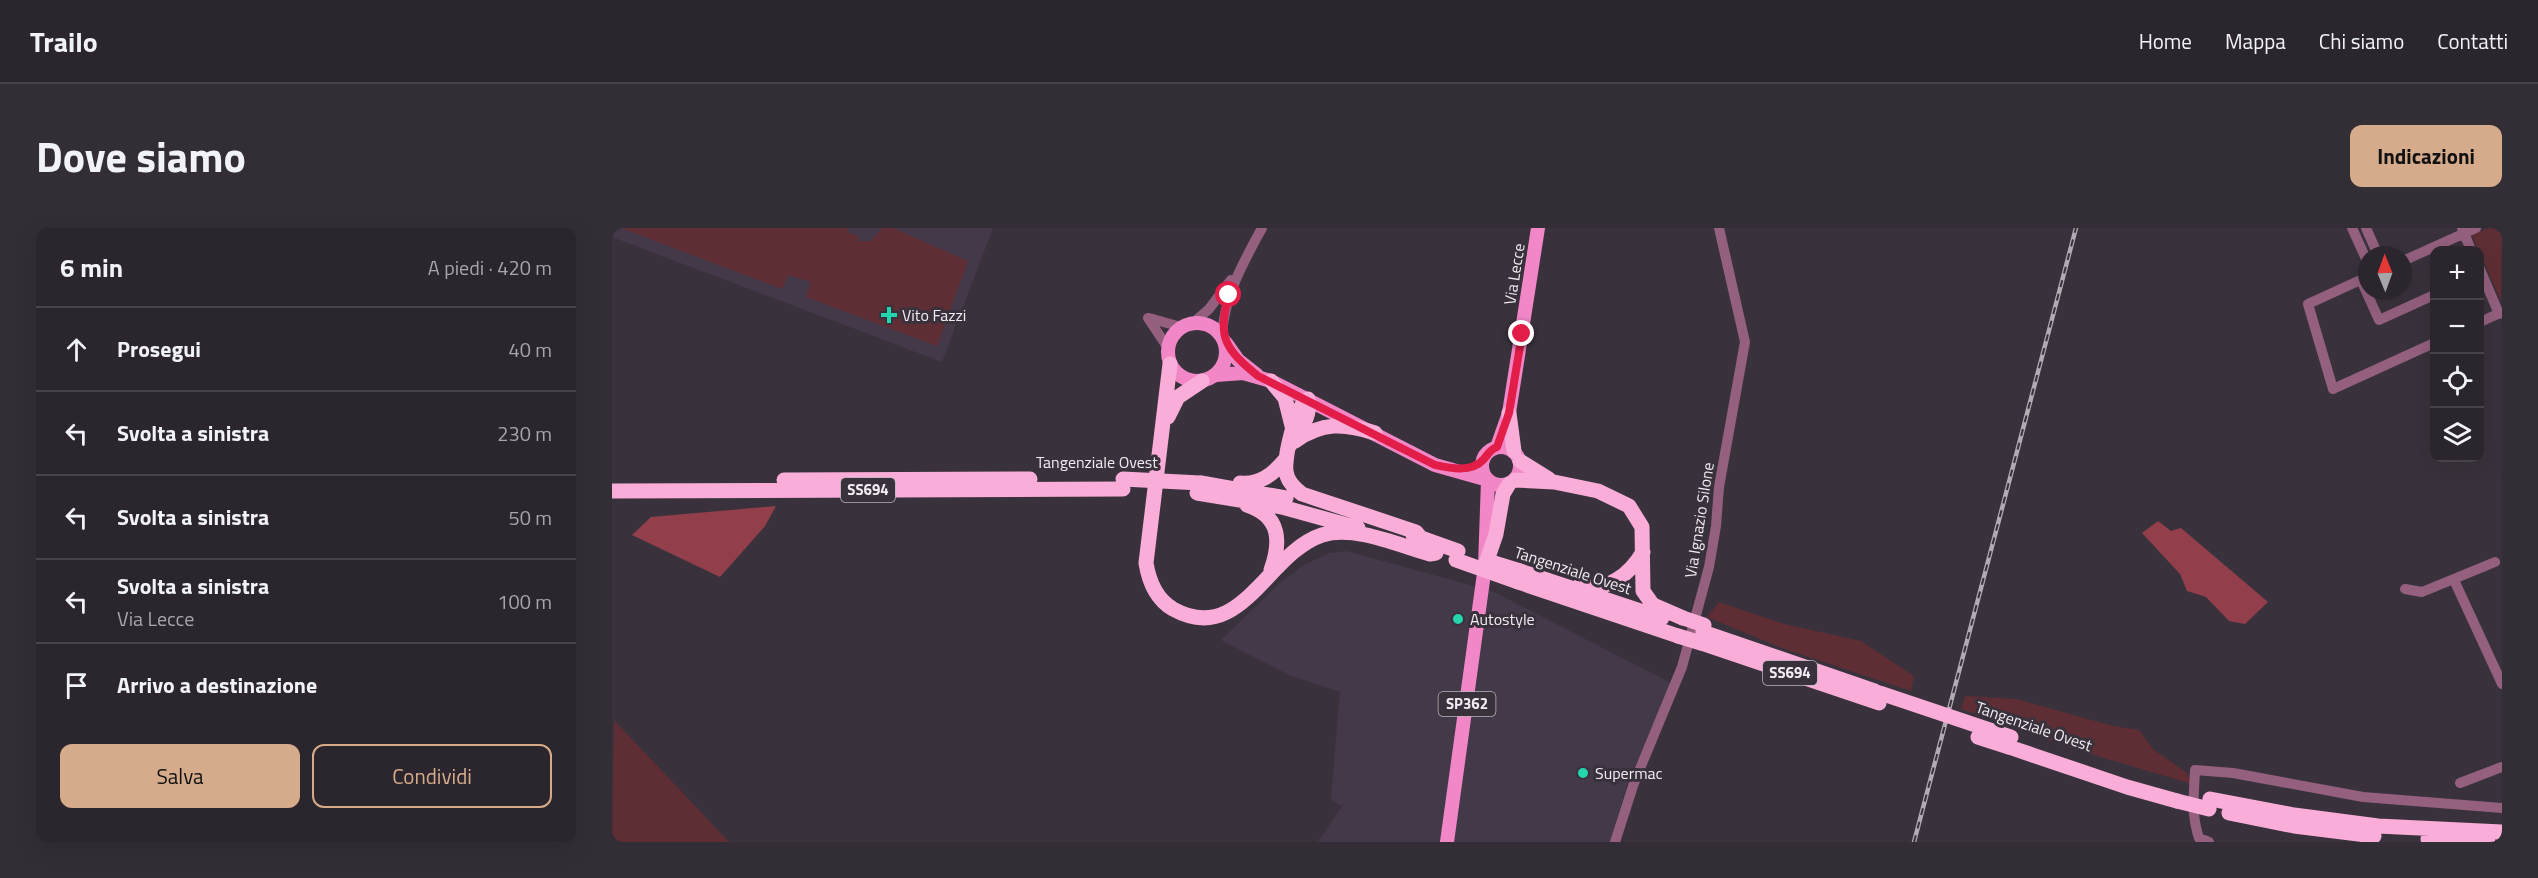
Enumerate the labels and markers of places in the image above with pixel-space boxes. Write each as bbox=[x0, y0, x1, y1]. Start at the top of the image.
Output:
place label: Vito Fazzi bbox=[902, 303, 966, 327]
marker: Vito Fazzi bbox=[880, 306, 898, 324]
place label: Autostyle bbox=[1470, 607, 1535, 631]
marker: Autostyle bbox=[1451, 612, 1465, 626]
place label: Supermac bbox=[1595, 761, 1663, 785]
marker: Supermac bbox=[1576, 766, 1590, 780]

